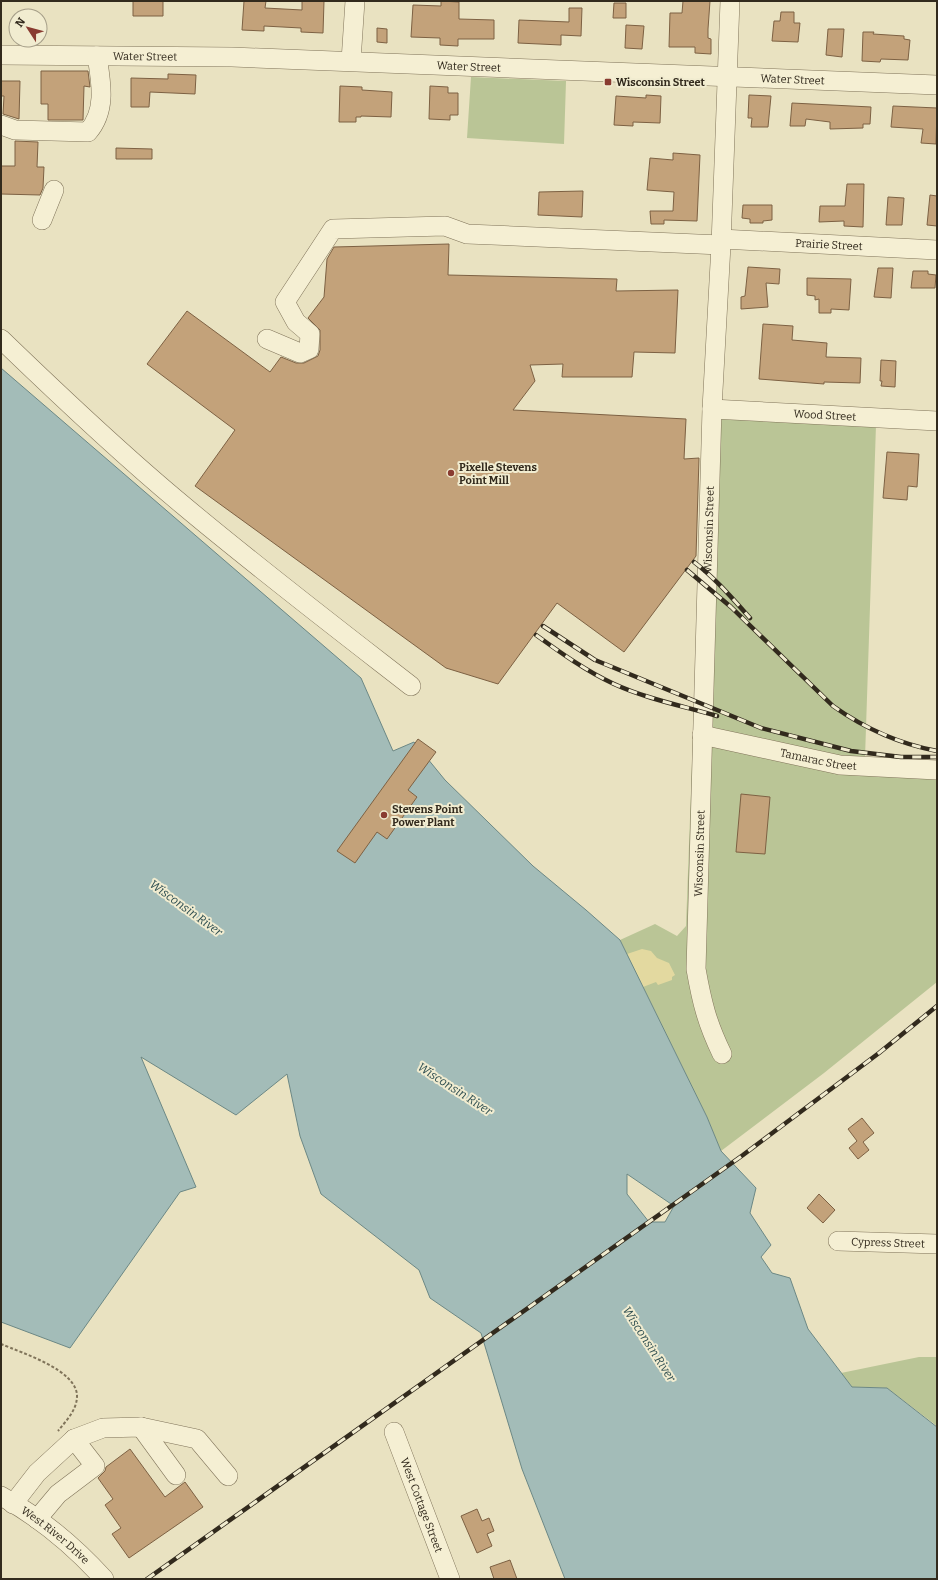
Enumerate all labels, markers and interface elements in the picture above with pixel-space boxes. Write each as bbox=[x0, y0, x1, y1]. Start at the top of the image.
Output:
north arrow bbox=[8, 8, 48, 48]
text: N bbox=[13, 15, 28, 30]
street label: Water Street bbox=[113, 49, 177, 63]
street label: Water Street bbox=[436, 59, 501, 74]
street label: Water Street bbox=[760, 71, 825, 87]
place label: Wisconsin Street bbox=[616, 76, 706, 89]
marker: Wisconsin Street bbox=[603, 77, 613, 87]
street label: Prairie Street bbox=[795, 236, 863, 253]
street label: Wood Street bbox=[793, 407, 857, 423]
place label: Pixelle Stevens Point Mill bbox=[459, 461, 537, 487]
marker: Pixelle Stevens Point Mill bbox=[446, 468, 456, 478]
street label: Wisconsin Street bbox=[701, 486, 716, 573]
street label: Tamarac Street bbox=[779, 746, 857, 772]
place label: Stevens Point Power Plant bbox=[392, 803, 464, 829]
marker: Stevens Point Power Plant bbox=[379, 810, 389, 820]
street label: Wisconsin Street bbox=[692, 810, 707, 897]
water label: Wisconsin River bbox=[147, 877, 226, 940]
water label: Wisconsin River bbox=[415, 1060, 496, 1119]
street label: Cypress Street bbox=[851, 1235, 925, 1250]
water label: Wisconsin River bbox=[620, 1304, 679, 1385]
street label: West Cottage Street bbox=[398, 1456, 446, 1554]
street label: West River Drive bbox=[19, 1503, 92, 1566]

